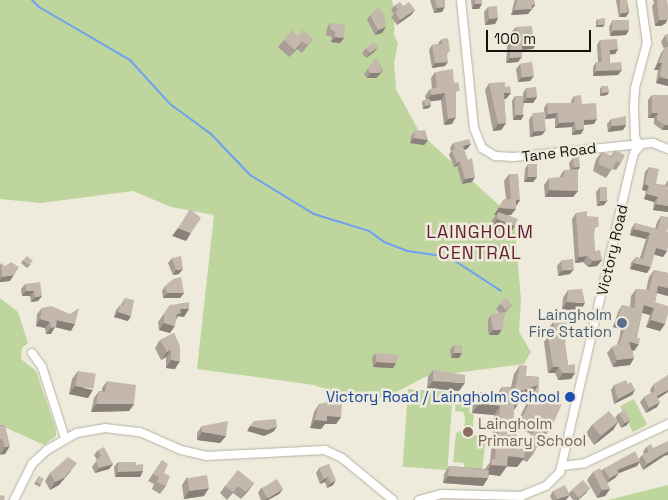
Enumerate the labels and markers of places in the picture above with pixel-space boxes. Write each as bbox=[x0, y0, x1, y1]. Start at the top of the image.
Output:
place label: Laingholm Fire Station bbox=[529, 305, 612, 340]
marker: Laingholm Fire Station bbox=[616, 317, 628, 329]
place label: Victory Road / Laingholm School bbox=[326, 388, 560, 406]
marker: Victory Road / Laingholm School bbox=[564, 391, 576, 403]
place label: Laingholm Primary School bbox=[478, 414, 586, 449]
marker: Laingholm Primary School bbox=[462, 426, 474, 438]

